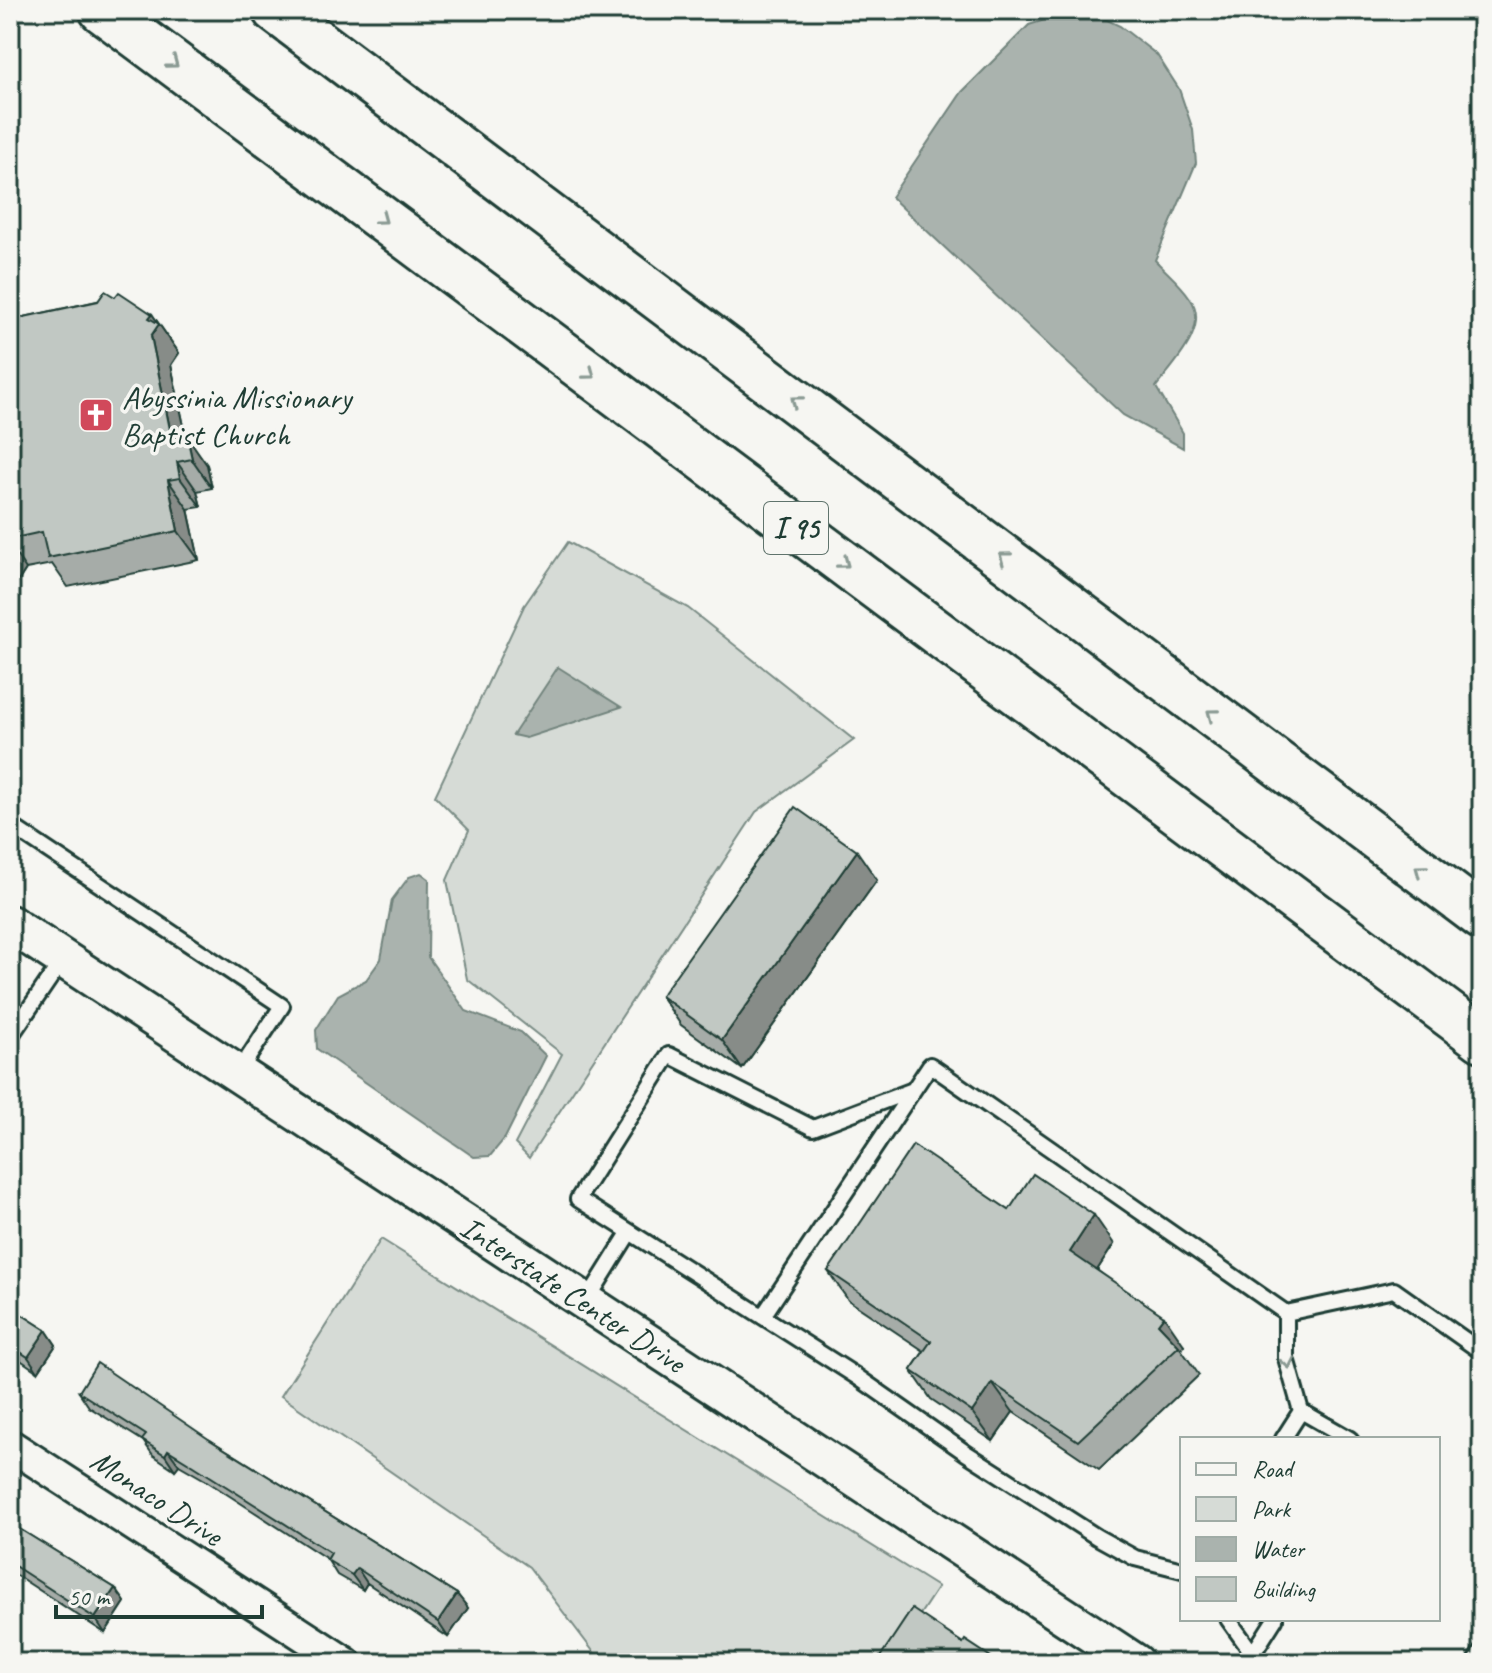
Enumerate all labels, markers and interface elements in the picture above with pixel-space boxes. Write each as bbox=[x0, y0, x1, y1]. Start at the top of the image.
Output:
one-way arrow bbox=[165, 54, 179, 68]
one-way arrow bbox=[373, 209, 388, 223]
one-way arrow bbox=[581, 364, 596, 379]
place label: Abyssinia Missionary Baptist Church bbox=[122, 377, 354, 455]
church icon: Abyssinia Missionary Baptist Church bbox=[77, 396, 115, 434]
one-way arrow bbox=[790, 397, 805, 411]
road number: I 95 bbox=[764, 502, 828, 554]
one-way arrow bbox=[835, 553, 849, 568]
one-way arrow bbox=[998, 553, 1013, 567]
one-way arrow bbox=[1206, 709, 1221, 723]
one-way arrow bbox=[1414, 865, 1428, 879]
street label: Interstate Center Drive bbox=[453, 1206, 695, 1384]
one-way arrow bbox=[1279, 1356, 1296, 1370]
legend bbox=[1180, 1437, 1440, 1621]
street label: Monaco Drive bbox=[83, 1440, 233, 1557]
text: Road bbox=[1252, 1454, 1296, 1484]
text: Park bbox=[1252, 1494, 1292, 1524]
text: Water bbox=[1252, 1534, 1307, 1564]
scale bar bbox=[56, 1569, 262, 1619]
text: Building bbox=[1252, 1574, 1317, 1604]
text: 50 m bbox=[68, 1582, 111, 1612]

